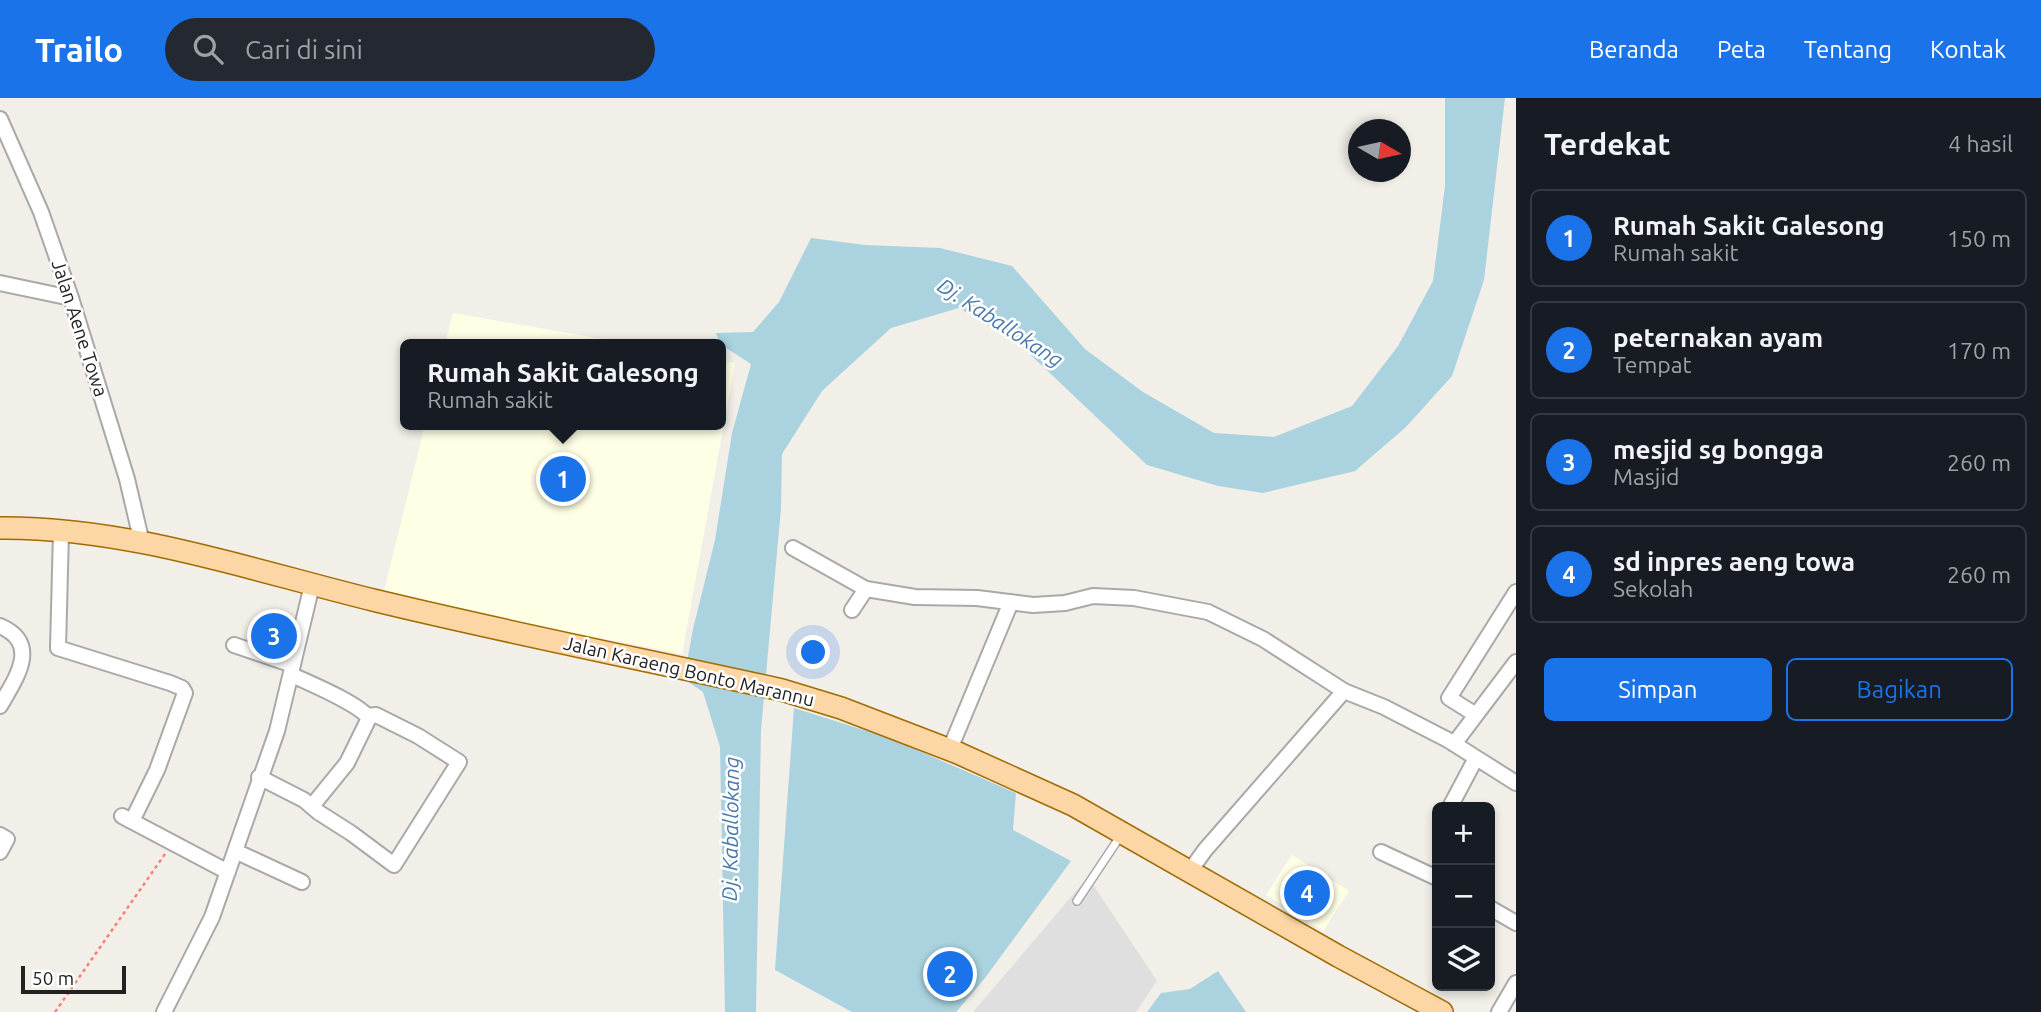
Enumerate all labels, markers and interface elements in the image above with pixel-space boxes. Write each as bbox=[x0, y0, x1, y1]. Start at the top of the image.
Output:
search box bbox=[165, 18, 655, 81]
icon: search bbox=[189, 30, 227, 68]
text: Trailo bbox=[35, 31, 123, 68]
text: Cari di sini bbox=[245, 35, 363, 64]
text: Beranda bbox=[1589, 36, 1679, 63]
text: Peta bbox=[1717, 36, 1766, 63]
text: Tentang bbox=[1804, 36, 1892, 63]
text: Kontak bbox=[1930, 36, 2006, 63]
north arrow bbox=[1348, 119, 1411, 182]
text: Terdekat bbox=[1544, 127, 1670, 161]
text: 4 hasil bbox=[1948, 131, 2013, 156]
text: Rumah Sakit Galesong bbox=[1613, 211, 1885, 240]
text: 1 bbox=[1563, 226, 1575, 251]
text: 150 m bbox=[1947, 226, 2011, 251]
text: Rumah sakit bbox=[1613, 240, 1739, 265]
street label: Jalan Aene Towa bbox=[47, 257, 113, 399]
water label: Dj. Kaballokang bbox=[933, 273, 1068, 372]
text: peternakan ayam bbox=[1613, 323, 1823, 352]
text: 2 bbox=[1563, 338, 1575, 363]
text: 170 m bbox=[1947, 338, 2011, 363]
popup bbox=[400, 339, 726, 430]
text: Tempat bbox=[1613, 352, 1692, 377]
text: Rumah Sakit Galesong bbox=[427, 358, 699, 387]
text: Rumah sakit bbox=[427, 387, 553, 412]
text: mesjid sg bongga bbox=[1613, 435, 1824, 464]
text: 3 bbox=[1563, 450, 1575, 475]
text: 260 m bbox=[1947, 450, 2011, 475]
pin: 1 bbox=[540, 453, 586, 505]
text: Masjid bbox=[1613, 464, 1679, 489]
text: sd inpres aeng towa bbox=[1613, 547, 1855, 576]
text: 4 bbox=[1563, 562, 1575, 587]
text: 260 m bbox=[1947, 562, 2011, 587]
text: Sekolah bbox=[1613, 576, 1693, 601]
pin: 3 bbox=[251, 610, 297, 662]
street label: Jalan Karaeng Bonto Marannu bbox=[561, 631, 817, 711]
your location bbox=[796, 635, 830, 669]
button: Simpan bbox=[1544, 658, 1772, 721]
button: Bagikan bbox=[1786, 658, 2013, 721]
water label: Dj. Kaballokang bbox=[717, 757, 743, 901]
map controls bbox=[1432, 802, 1495, 991]
button: + bbox=[1432, 802, 1495, 865]
button: − bbox=[1432, 865, 1495, 928]
pin: 4 bbox=[1284, 867, 1330, 919]
button: layers bbox=[1432, 928, 1495, 991]
pin: 2 bbox=[927, 948, 973, 1000]
scale bar bbox=[21, 963, 126, 995]
text: 50 m bbox=[32, 967, 74, 989]

